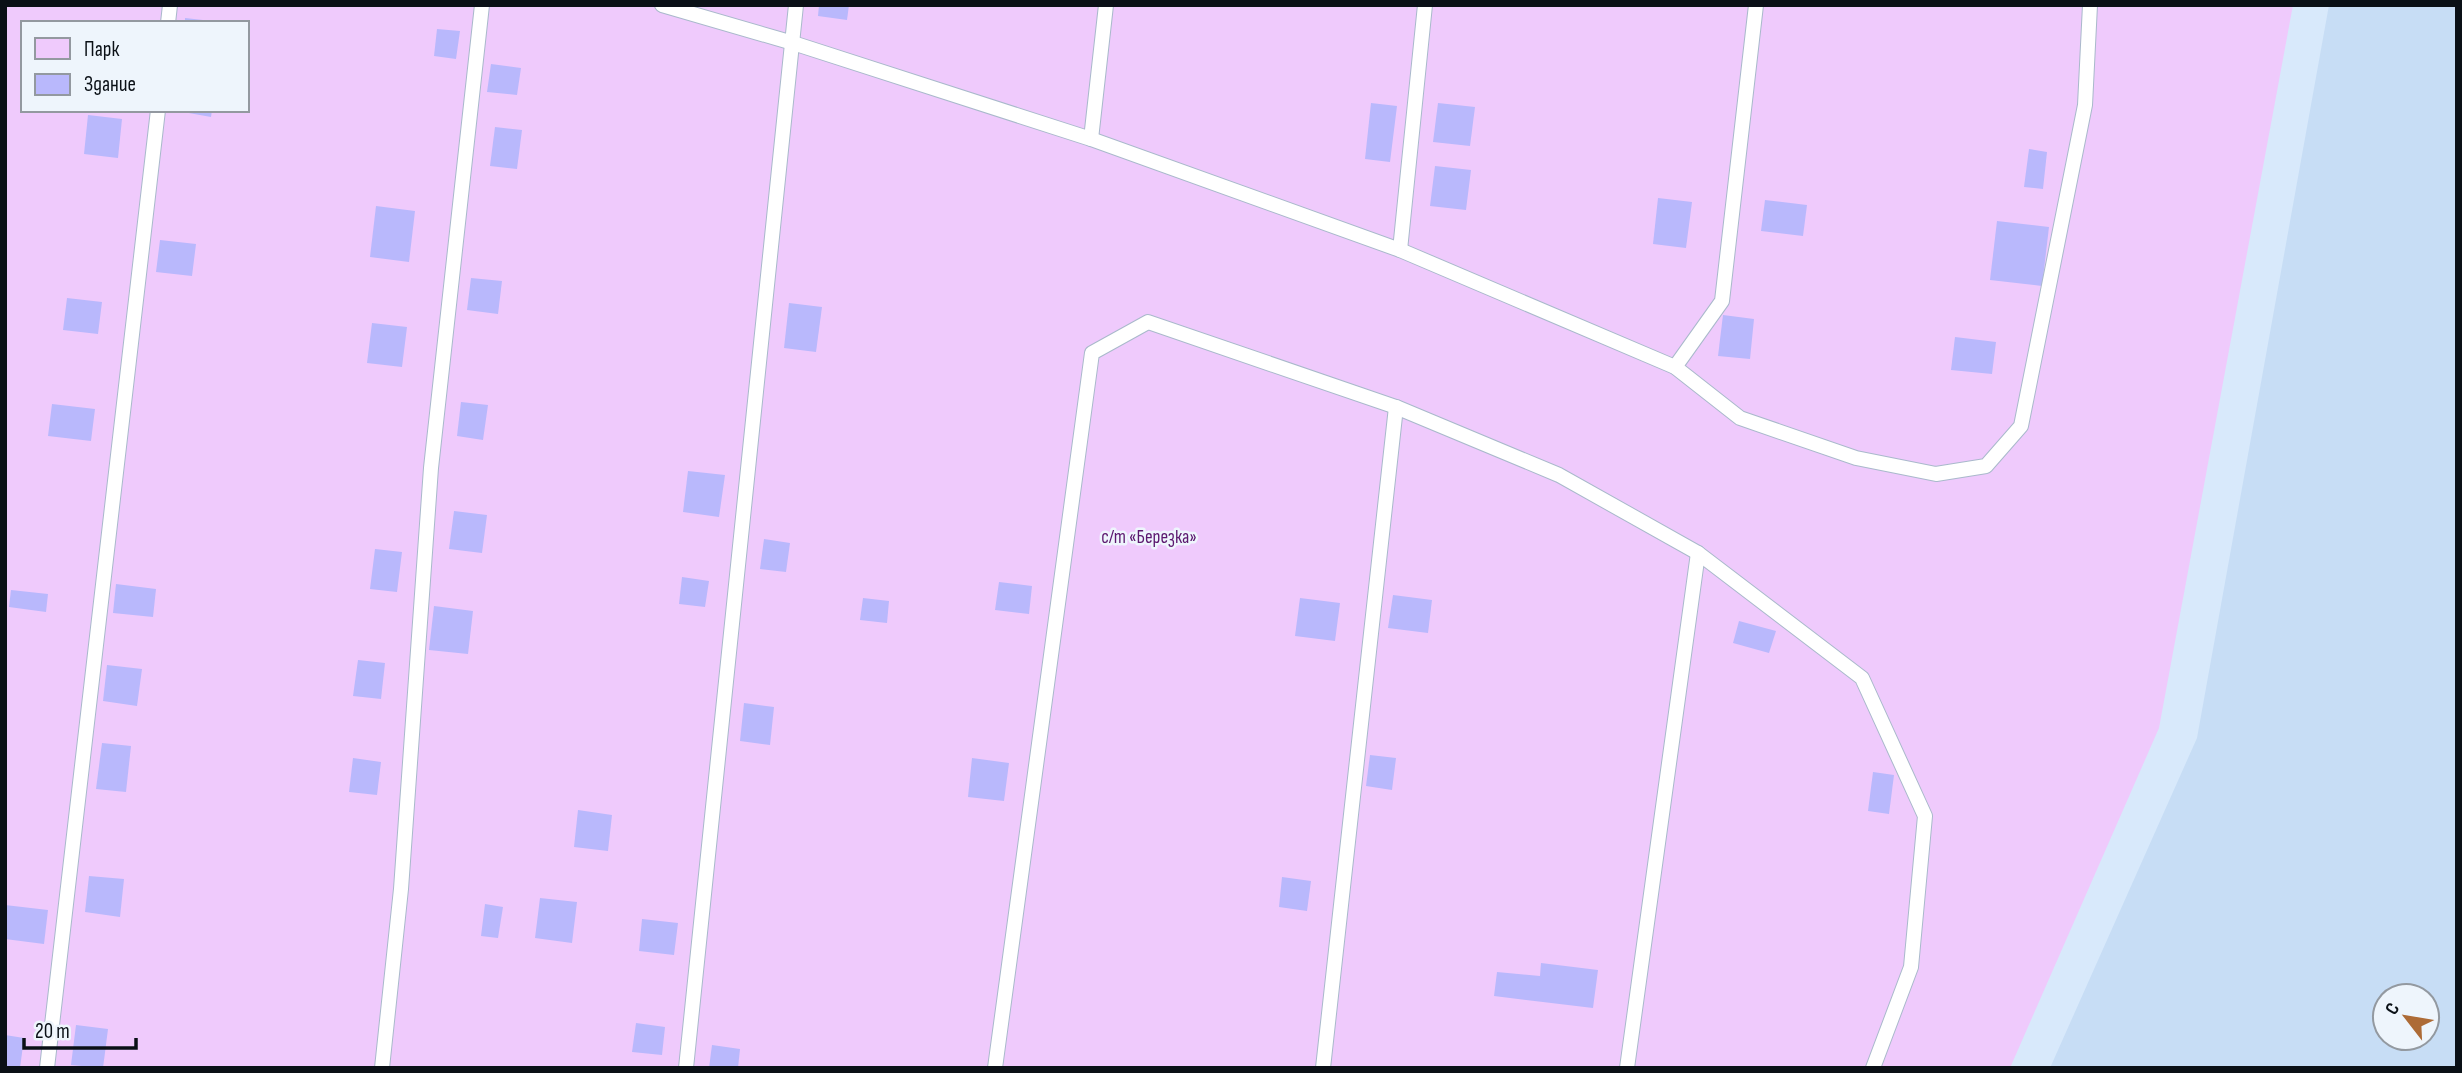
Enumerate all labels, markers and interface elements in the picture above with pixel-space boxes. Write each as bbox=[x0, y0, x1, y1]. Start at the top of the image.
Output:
legend bbox=[21, 21, 248, 112]
text: Парк bbox=[84, 37, 119, 62]
text: Здание bbox=[84, 72, 136, 97]
park label: с/т «Березка» bbox=[1101, 526, 1197, 549]
north arrow bbox=[2371, 982, 2441, 1052]
text: С bbox=[2380, 999, 2405, 1019]
scale bar bbox=[24, 1006, 136, 1050]
text: 20 m bbox=[35, 1019, 70, 1044]

